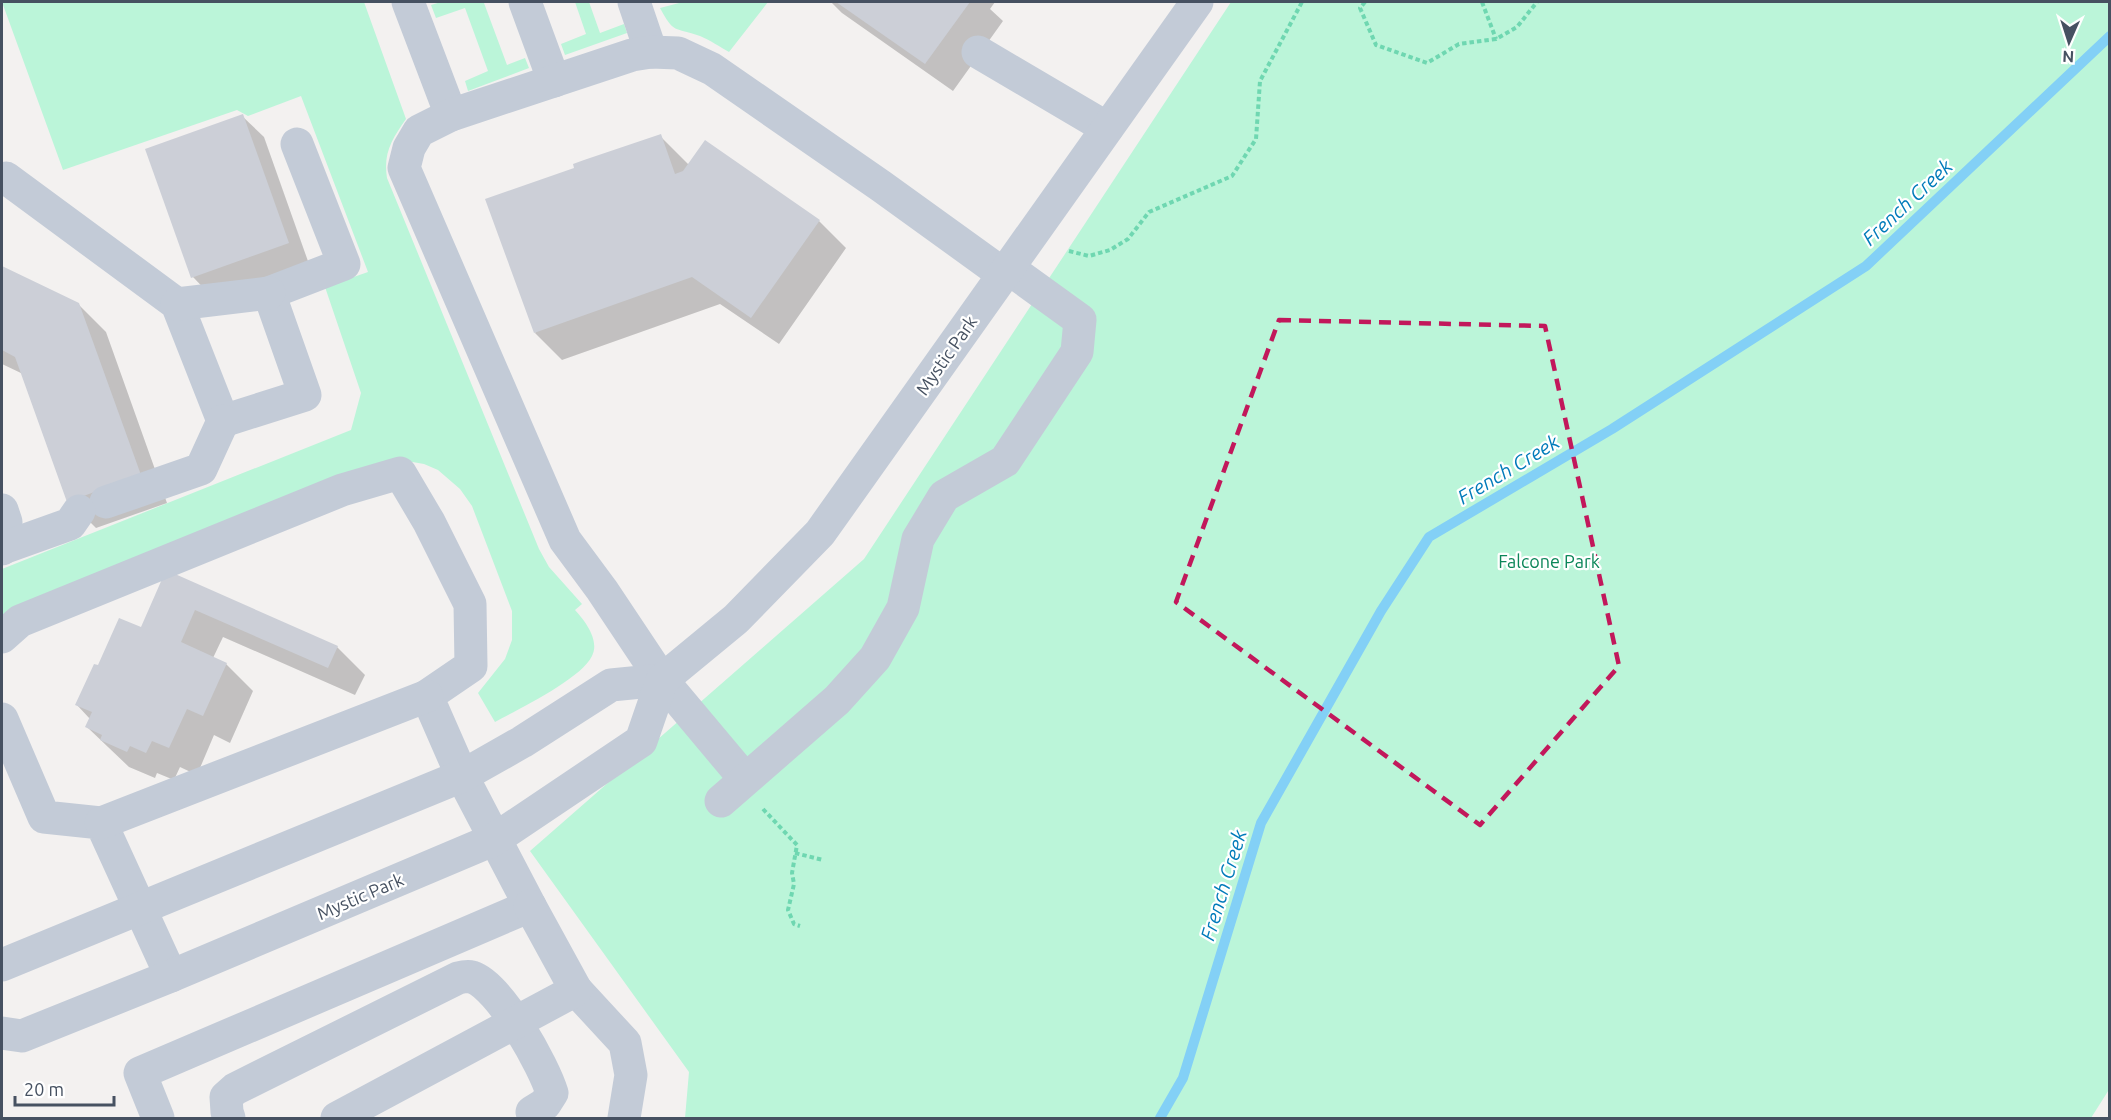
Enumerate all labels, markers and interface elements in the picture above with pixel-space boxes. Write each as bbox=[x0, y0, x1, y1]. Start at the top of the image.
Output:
north arrow bbox=[2039, 12, 2099, 72]
text: N bbox=[2062, 48, 2075, 66]
water label: French Creek bbox=[1857, 154, 1957, 250]
street label: Mystic Park bbox=[911, 312, 981, 398]
water label: French Creek bbox=[1453, 429, 1564, 508]
park label: Falcone Park bbox=[1498, 551, 1600, 571]
water label: French Creek bbox=[1195, 826, 1251, 943]
street label: Mystic Park bbox=[314, 869, 406, 923]
scale bar bbox=[15, 1069, 114, 1107]
text: 20 m bbox=[24, 1079, 64, 1099]

